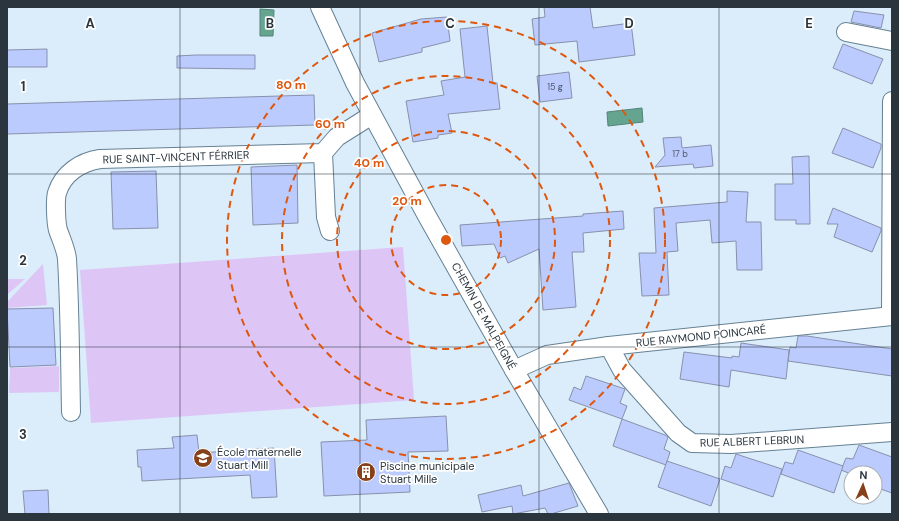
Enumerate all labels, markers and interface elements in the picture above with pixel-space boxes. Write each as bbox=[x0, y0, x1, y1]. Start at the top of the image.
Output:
text: A bbox=[85, 15, 95, 32]
text: B bbox=[266, 15, 274, 32]
text: C bbox=[445, 15, 455, 32]
text: D bbox=[624, 15, 634, 32]
text: E bbox=[805, 15, 813, 32]
text: 80 m bbox=[276, 77, 306, 93]
text: 1 bbox=[21, 78, 25, 95]
house number: 15 g bbox=[547, 81, 563, 93]
text: 60 m bbox=[315, 116, 345, 132]
street label: RUE SAINT-VINCENT FÉRRIER bbox=[102, 147, 250, 167]
house number: 17 b bbox=[672, 148, 688, 160]
text: 40 m bbox=[354, 155, 384, 171]
text: 20 m bbox=[392, 193, 422, 209]
centre of rings bbox=[439, 233, 453, 247]
text: 2 bbox=[19, 252, 27, 269]
street label: CHEMIN DE MALPEIGNÉ bbox=[449, 260, 519, 372]
street label: RUE RAYMOND POINCARÉ bbox=[635, 322, 767, 350]
text: 3 bbox=[19, 426, 27, 443]
street label: RUE ALBERT LEBRUN bbox=[700, 432, 804, 450]
place label: École maternelle Stuart Mill bbox=[217, 445, 301, 472]
school or university icon: École maternelle Stuart Mill bbox=[192, 447, 214, 469]
place label: Piscine municipale Stuart Mille bbox=[380, 459, 475, 486]
building icon: Piscine municipale Stuart Mille bbox=[355, 461, 377, 483]
north arrow bbox=[843, 465, 883, 505]
text: N bbox=[859, 468, 868, 482]

